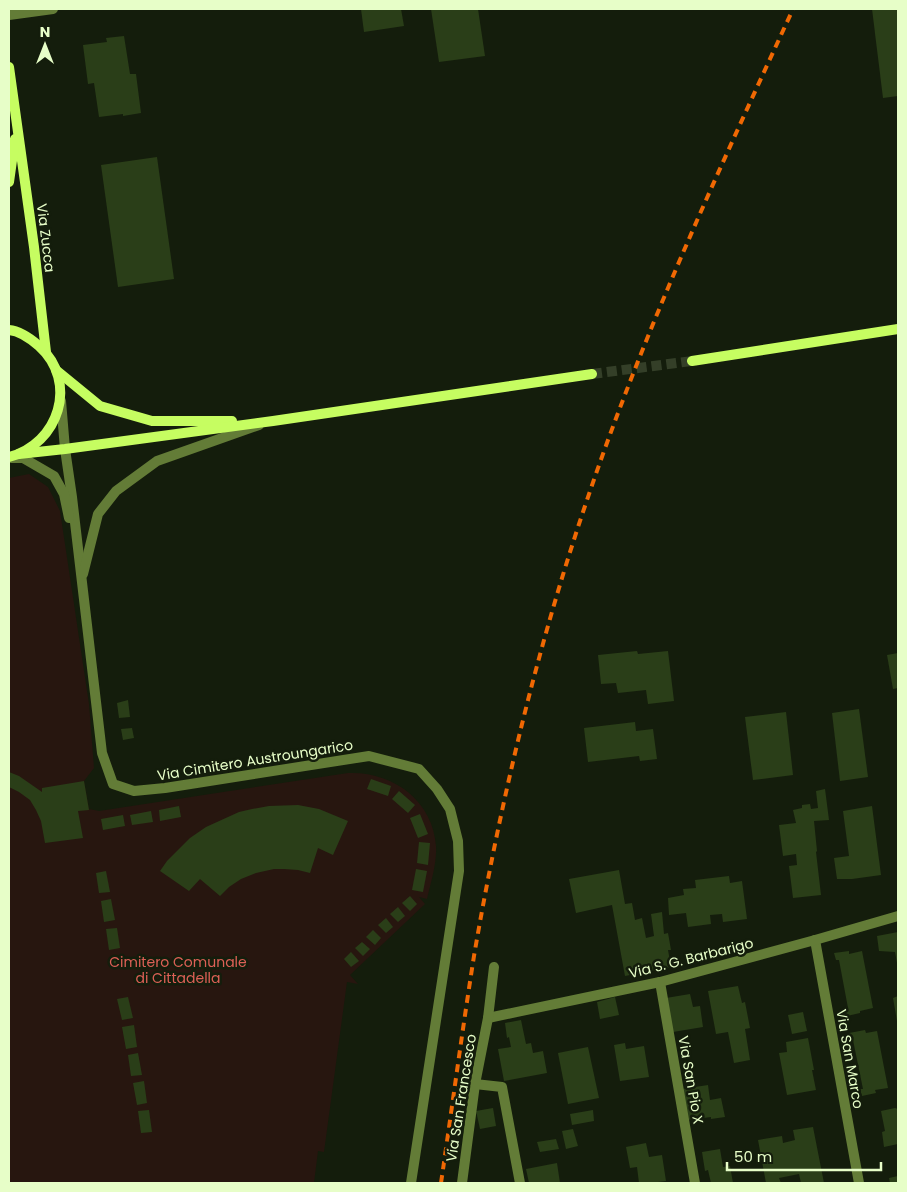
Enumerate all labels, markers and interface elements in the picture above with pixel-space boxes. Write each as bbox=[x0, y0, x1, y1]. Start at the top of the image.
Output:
north arrow bbox=[20, 20, 70, 70]
text: N bbox=[40, 22, 50, 42]
street label: Via Zucca bbox=[32, 202, 60, 274]
street label: Via Cimitero Austroungarico bbox=[156, 735, 354, 785]
street label: Via S. G. Barbarigo bbox=[627, 933, 755, 983]
park label: Cimitero Comunale di Cittadella bbox=[109, 952, 247, 988]
street label: Via San Marco bbox=[831, 1008, 869, 1110]
street label: Via San Francesco bbox=[441, 1033, 481, 1163]
street label: Via San Pio X bbox=[673, 1034, 709, 1126]
scale bar bbox=[727, 1140, 881, 1172]
text: 50 m bbox=[734, 1146, 772, 1167]

